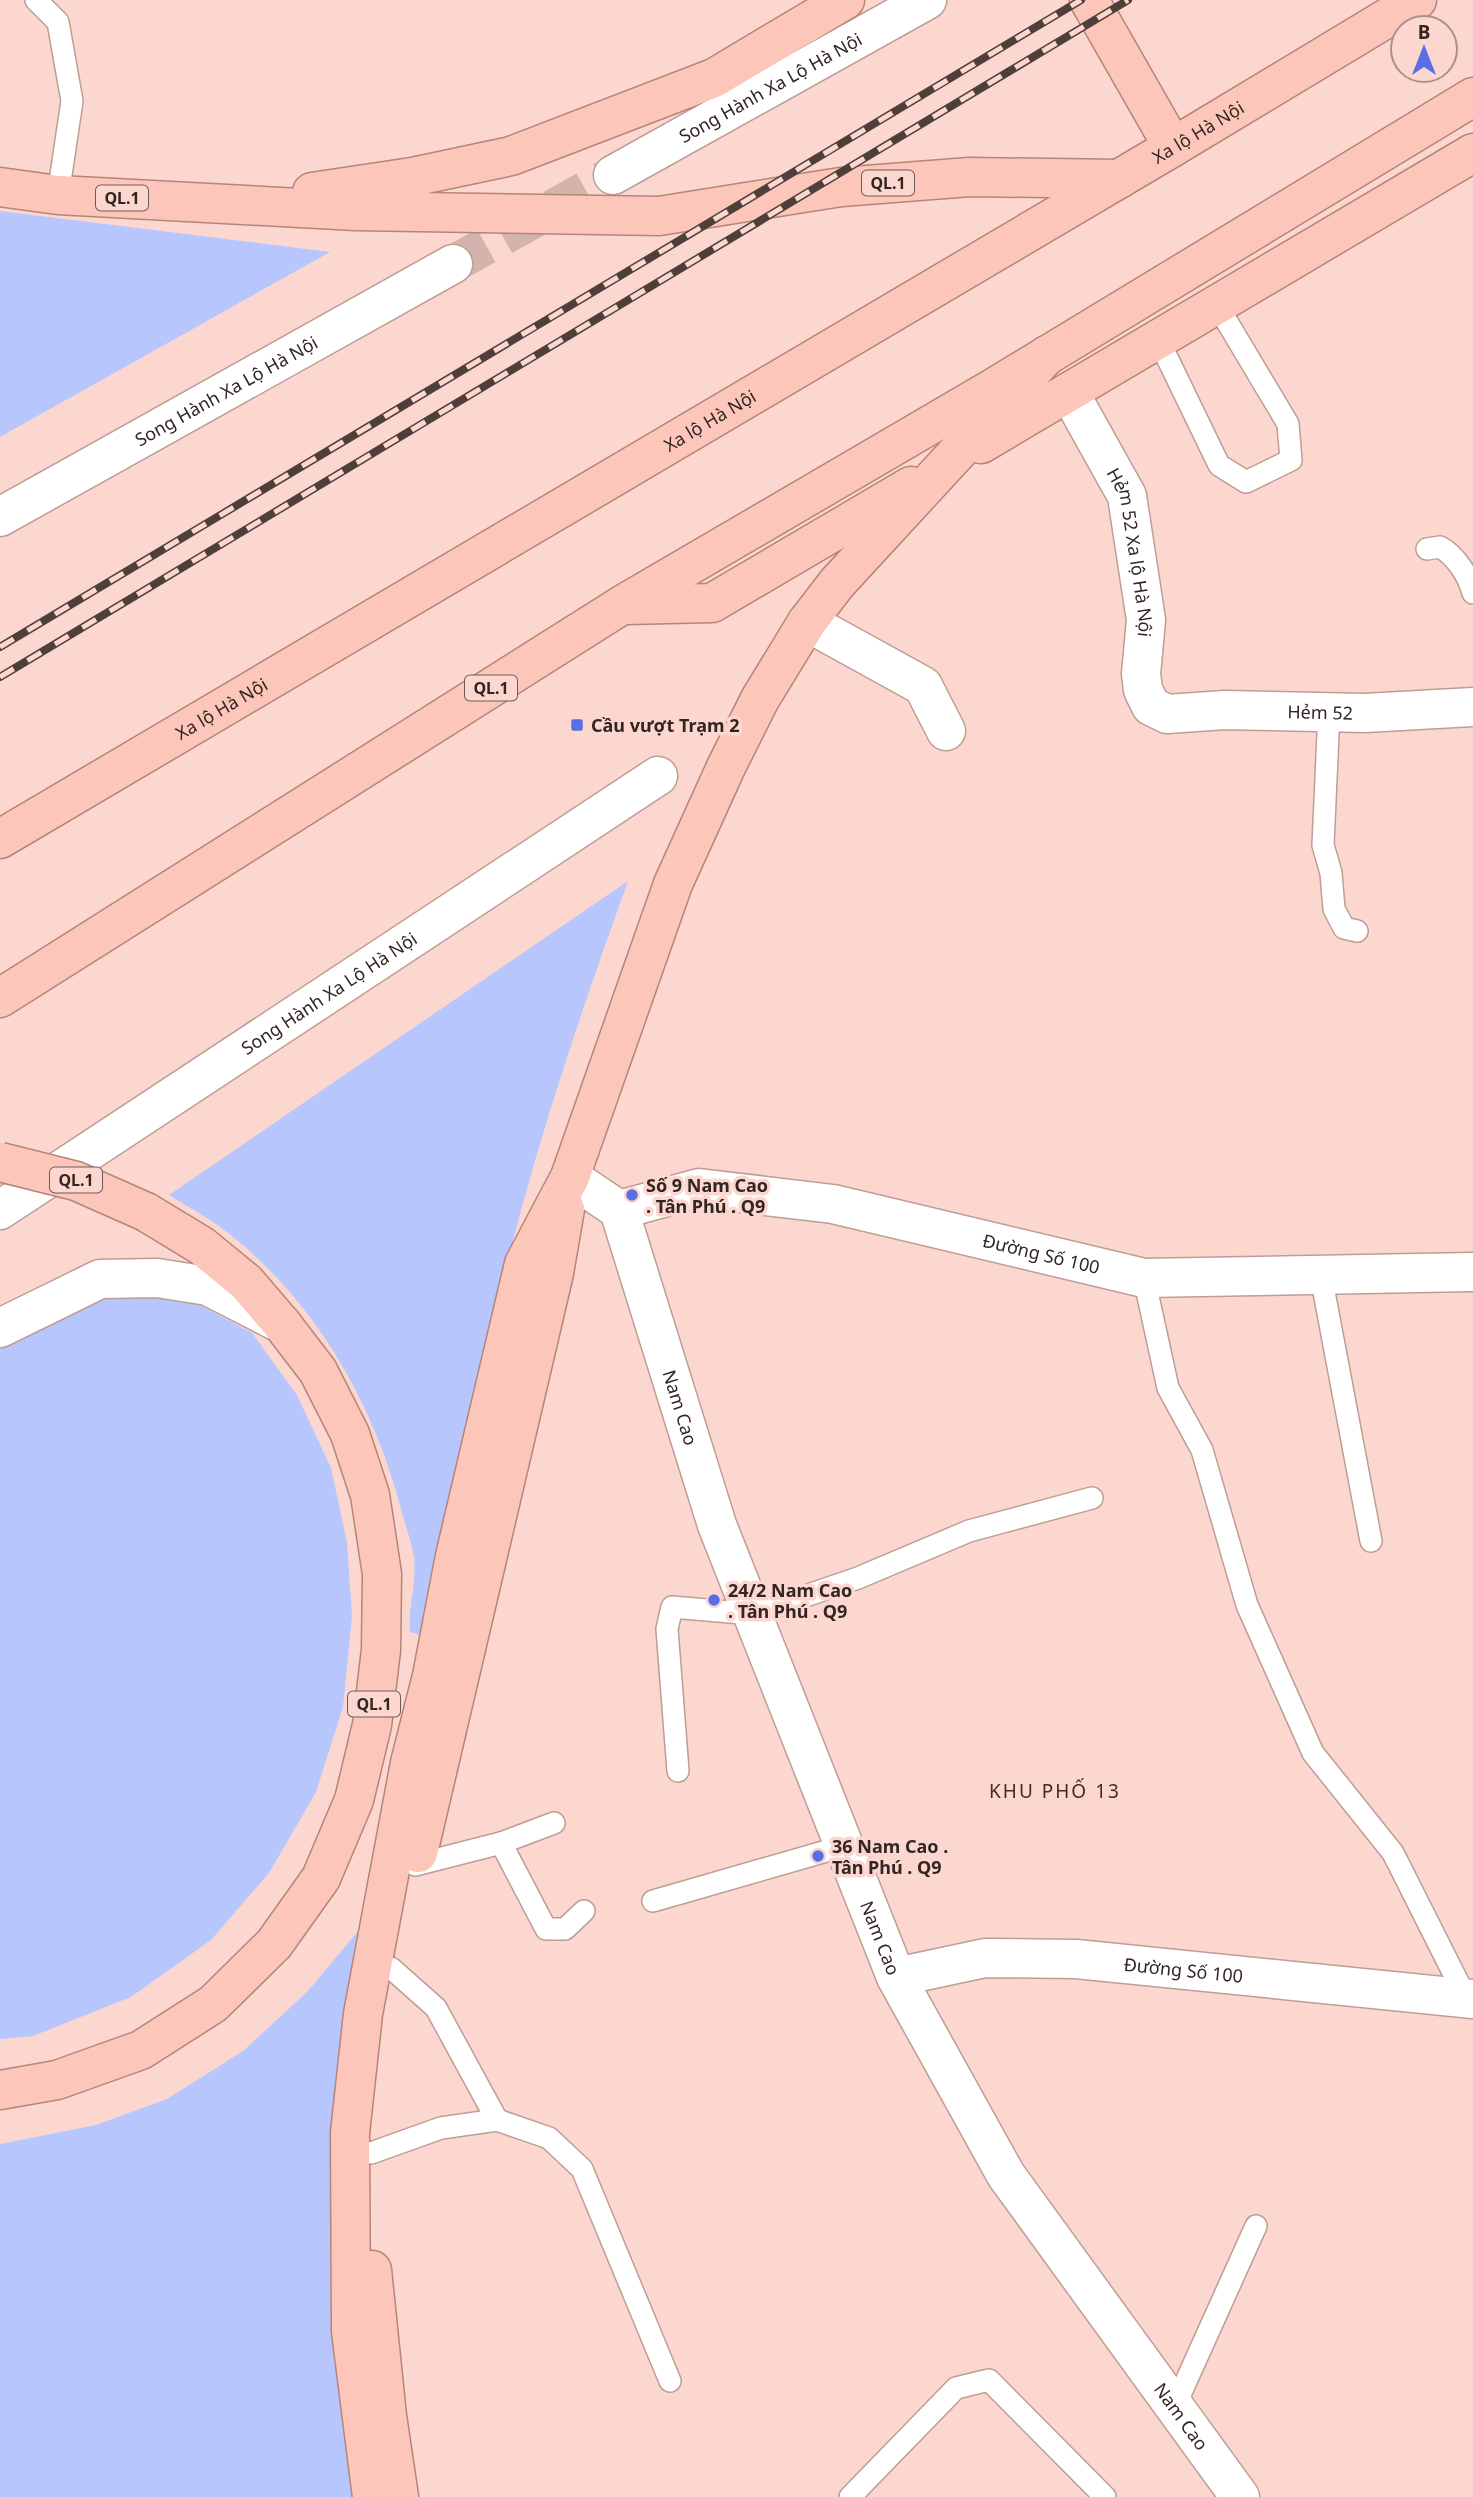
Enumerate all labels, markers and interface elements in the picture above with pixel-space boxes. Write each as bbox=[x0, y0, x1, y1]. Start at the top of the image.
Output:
north arrow bbox=[1389, 14, 1459, 84]
text: B bbox=[1418, 19, 1430, 45]
street label: Song Hành Xa Lộ Hà Nội bbox=[674, 27, 866, 148]
street label: Xa lộ Hà Nội bbox=[1148, 95, 1248, 169]
road number: QL.1 bbox=[862, 170, 914, 196]
road number: QL.1 bbox=[96, 186, 148, 210]
street label: Song Hành Xa Lộ Hà Nội bbox=[130, 330, 322, 451]
street label: Xa lộ Hà Nội bbox=[659, 384, 760, 457]
street label: Hẻm 52 Xa lộ Hà Nội bbox=[1102, 463, 1158, 638]
street label: Xa lộ Hà Nội bbox=[171, 672, 272, 745]
road number: QL.1 bbox=[465, 676, 517, 701]
street label: Hẻm 52 bbox=[1287, 699, 1353, 725]
place label: Cầu vượt Trạm 2 bbox=[591, 713, 740, 737]
marker: Cầu vượt Trạm 2 bbox=[569, 717, 585, 733]
street label: Song Hành Xa Lộ Hà Nội bbox=[236, 926, 421, 1060]
road number: QL.1 bbox=[50, 1168, 102, 1192]
place label: Số 9 Nam Cao . Tân Phú . Q9 bbox=[646, 1173, 768, 1218]
marker: Số 9 Nam Cao . Tân Phú . Q9 bbox=[624, 1187, 640, 1203]
street label: Đường Số 100 bbox=[980, 1228, 1102, 1279]
street label: Nam Cao bbox=[657, 1367, 703, 1448]
place label: 24/2 Nam Cao . Tân Phú . Q9 bbox=[728, 1578, 852, 1623]
marker: 24/2 Nam Cao . Tân Phú . Q9 bbox=[706, 1592, 722, 1608]
road number: QL.1 bbox=[348, 1692, 400, 1716]
district label: KHU PHỐ 13 bbox=[989, 1778, 1121, 1804]
place label: 36 Nam Cao . Tân Phú . Q9 bbox=[832, 1834, 948, 1879]
marker: 36 Nam Cao . Tân Phú . Q9 bbox=[810, 1848, 826, 1864]
street label: Nam Cao bbox=[855, 1897, 906, 1978]
street label: Đường Số 100 bbox=[1123, 1952, 1244, 1988]
street label: Nam Cao bbox=[1149, 2378, 1214, 2455]

